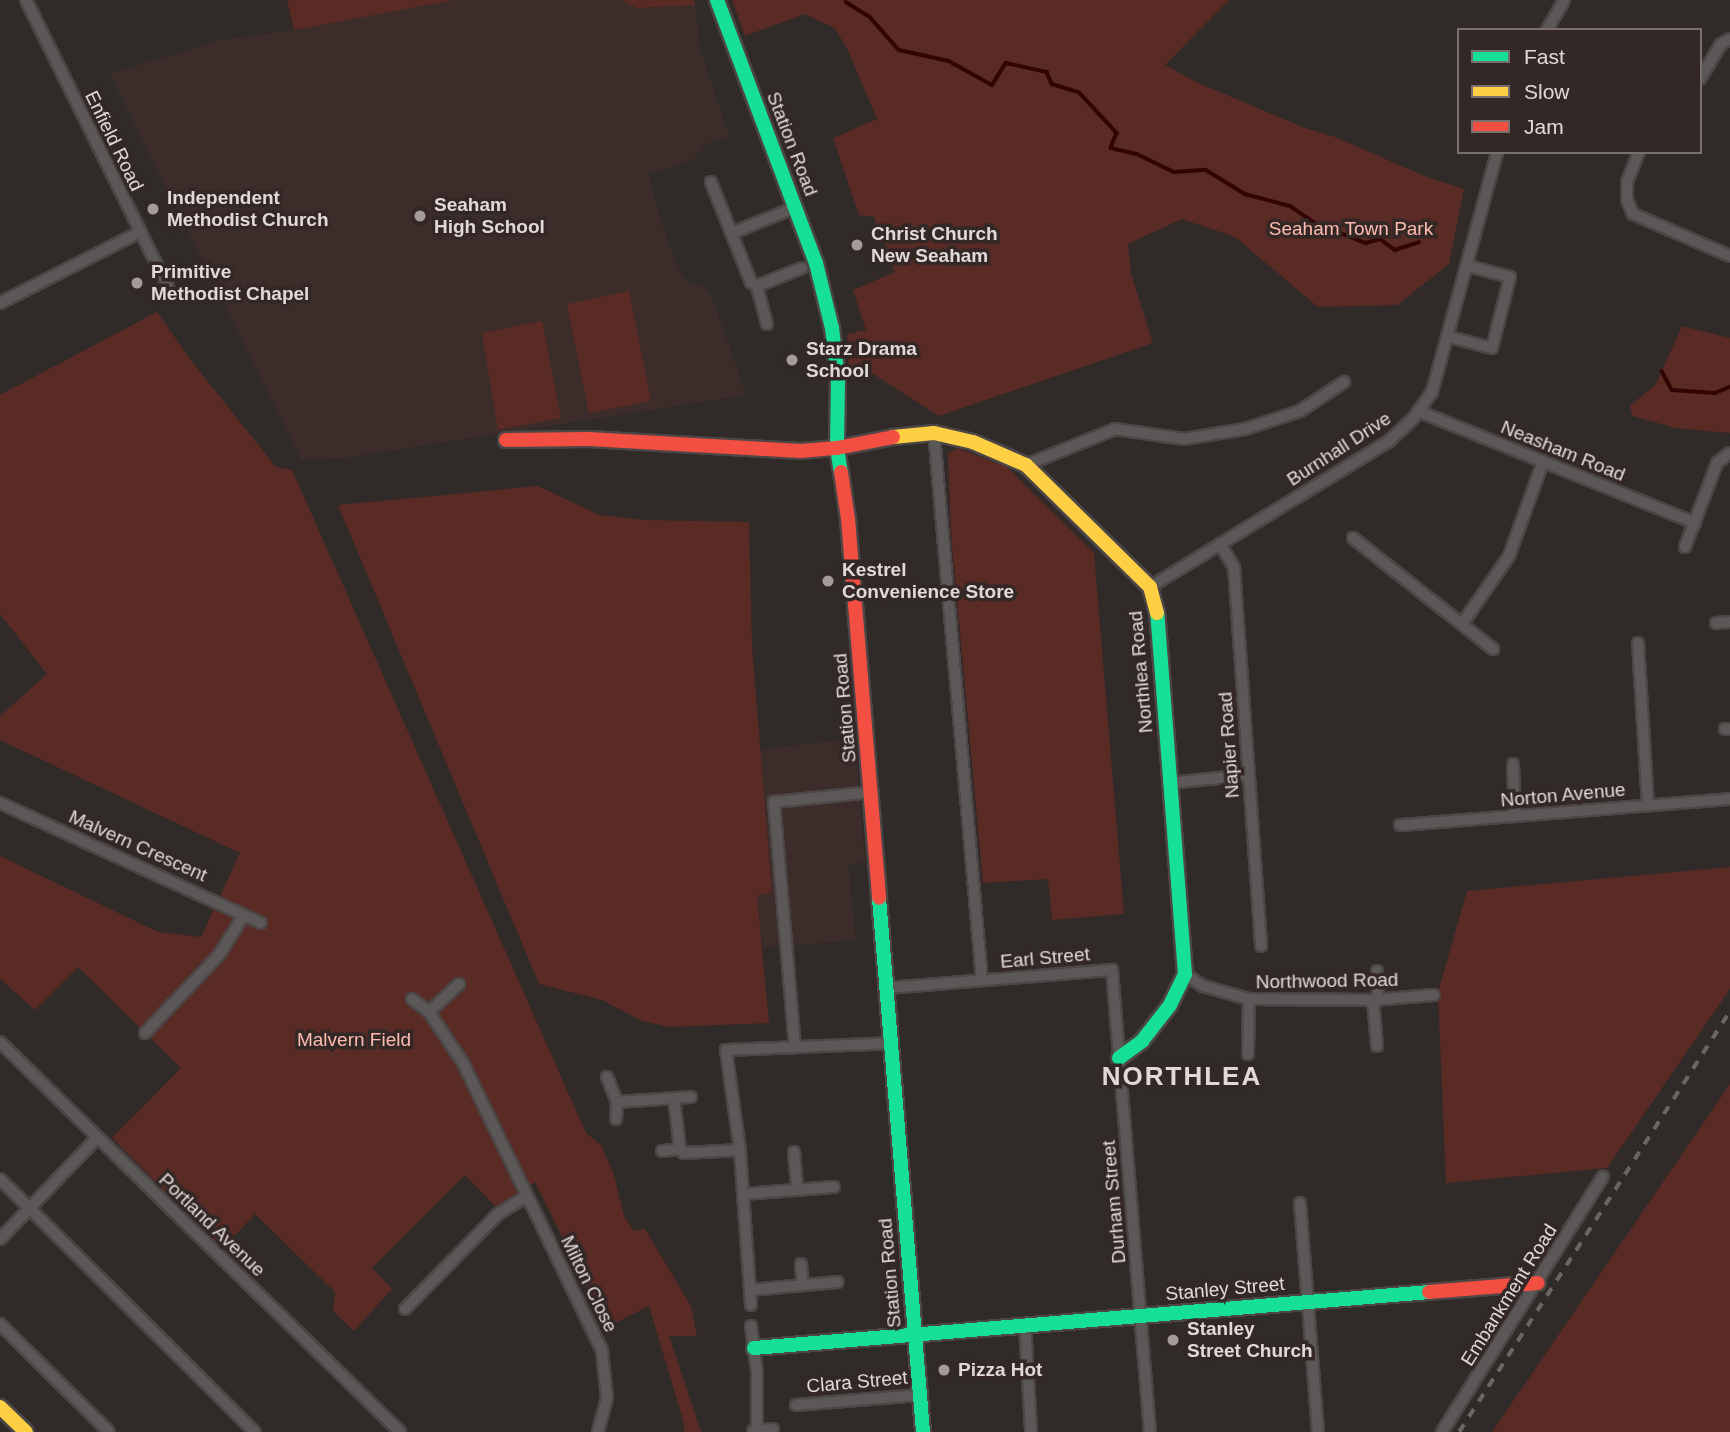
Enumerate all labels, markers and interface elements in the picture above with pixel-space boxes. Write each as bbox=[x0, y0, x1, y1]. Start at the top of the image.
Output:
legend bbox=[1457, 28, 1702, 154]
text: Fast bbox=[1524, 45, 1565, 68]
text: Slow bbox=[1524, 80, 1570, 103]
street label: Enfield Road bbox=[80, 87, 148, 195]
street label: Station Road bbox=[762, 89, 822, 199]
text: Jam bbox=[1524, 115, 1564, 138]
place label: Independent Methodist Church bbox=[167, 187, 328, 231]
place label: Seaham High School bbox=[434, 194, 545, 238]
marker: Independent Methodist Church bbox=[145, 201, 161, 217]
marker: Seaham High School bbox=[412, 208, 428, 224]
park label: Seaham Town Park bbox=[1269, 218, 1433, 240]
place label: Christ Church New Seaham bbox=[871, 223, 998, 267]
marker: Christ Church New Seaham bbox=[849, 237, 865, 253]
place label: Primitive Methodist Chapel bbox=[151, 261, 309, 305]
marker: Primitive Methodist Chapel bbox=[129, 275, 145, 291]
place label: Starz Drama School bbox=[806, 338, 917, 382]
marker: Starz Drama School bbox=[784, 352, 800, 368]
street label: Burnhall Drive bbox=[1283, 407, 1395, 491]
street label: Neasham Road bbox=[1498, 416, 1628, 486]
place label: Kestrel Convenience Store bbox=[842, 559, 1014, 603]
marker: Kestrel Convenience Store bbox=[820, 573, 836, 589]
street label: Northlea Road bbox=[1124, 610, 1158, 734]
street label: Station Road bbox=[829, 652, 861, 764]
street label: Napier Road bbox=[1214, 691, 1244, 799]
street label: Norton Avenue bbox=[1499, 778, 1627, 812]
street label: Malvern Crescent bbox=[65, 805, 211, 887]
street label: Earl Street bbox=[999, 943, 1091, 973]
street label: Northwood Road bbox=[1256, 968, 1398, 994]
park label: Malvern Field bbox=[297, 1029, 411, 1051]
district label: NORTHLEA bbox=[1103, 1061, 1261, 1093]
street label: Durham Street bbox=[1097, 1139, 1131, 1265]
street label: Portland Avenue bbox=[154, 1168, 270, 1282]
street label: Station Road bbox=[874, 1217, 906, 1329]
street label: Embankment Road bbox=[1456, 1220, 1562, 1370]
street label: Milton Close bbox=[556, 1232, 622, 1336]
street label: Stanley Street bbox=[1165, 1272, 1285, 1306]
place label: Stanley Street Church bbox=[1187, 1318, 1313, 1362]
marker: Stanley Street Church bbox=[1165, 1332, 1181, 1348]
place label: Pizza Hot bbox=[958, 1359, 1042, 1381]
marker: Pizza Hot bbox=[936, 1362, 952, 1378]
street label: Clara Street bbox=[806, 1366, 908, 1398]

